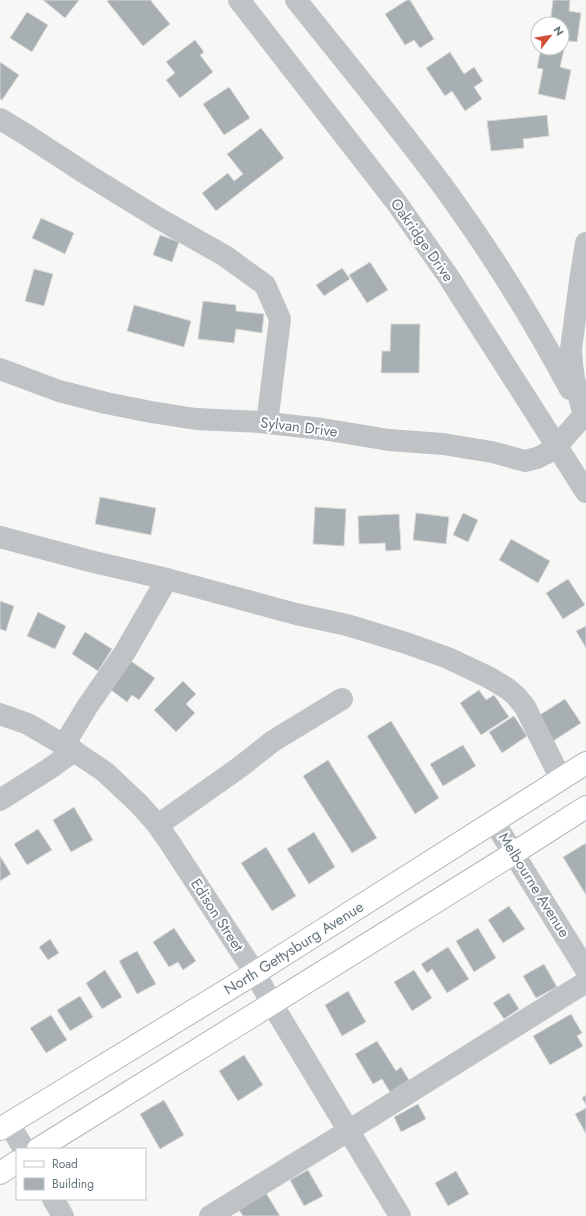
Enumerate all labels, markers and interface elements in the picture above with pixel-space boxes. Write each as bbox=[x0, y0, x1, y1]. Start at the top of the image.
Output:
north arrow bbox=[530, 16, 570, 56]
text: N bbox=[549, 23, 568, 39]
street label: Oakridge Drive bbox=[385, 194, 459, 286]
street label: Sylvan Drive bbox=[259, 411, 339, 443]
street label: Melbourne Avenue bbox=[493, 828, 575, 942]
street label: Edison Street bbox=[185, 874, 249, 956]
street label: North Gettysburg Avenue bbox=[220, 896, 368, 1000]
legend bbox=[16, 1148, 146, 1200]
text: Road bbox=[52, 1155, 78, 1173]
text: Building bbox=[52, 1175, 94, 1193]

